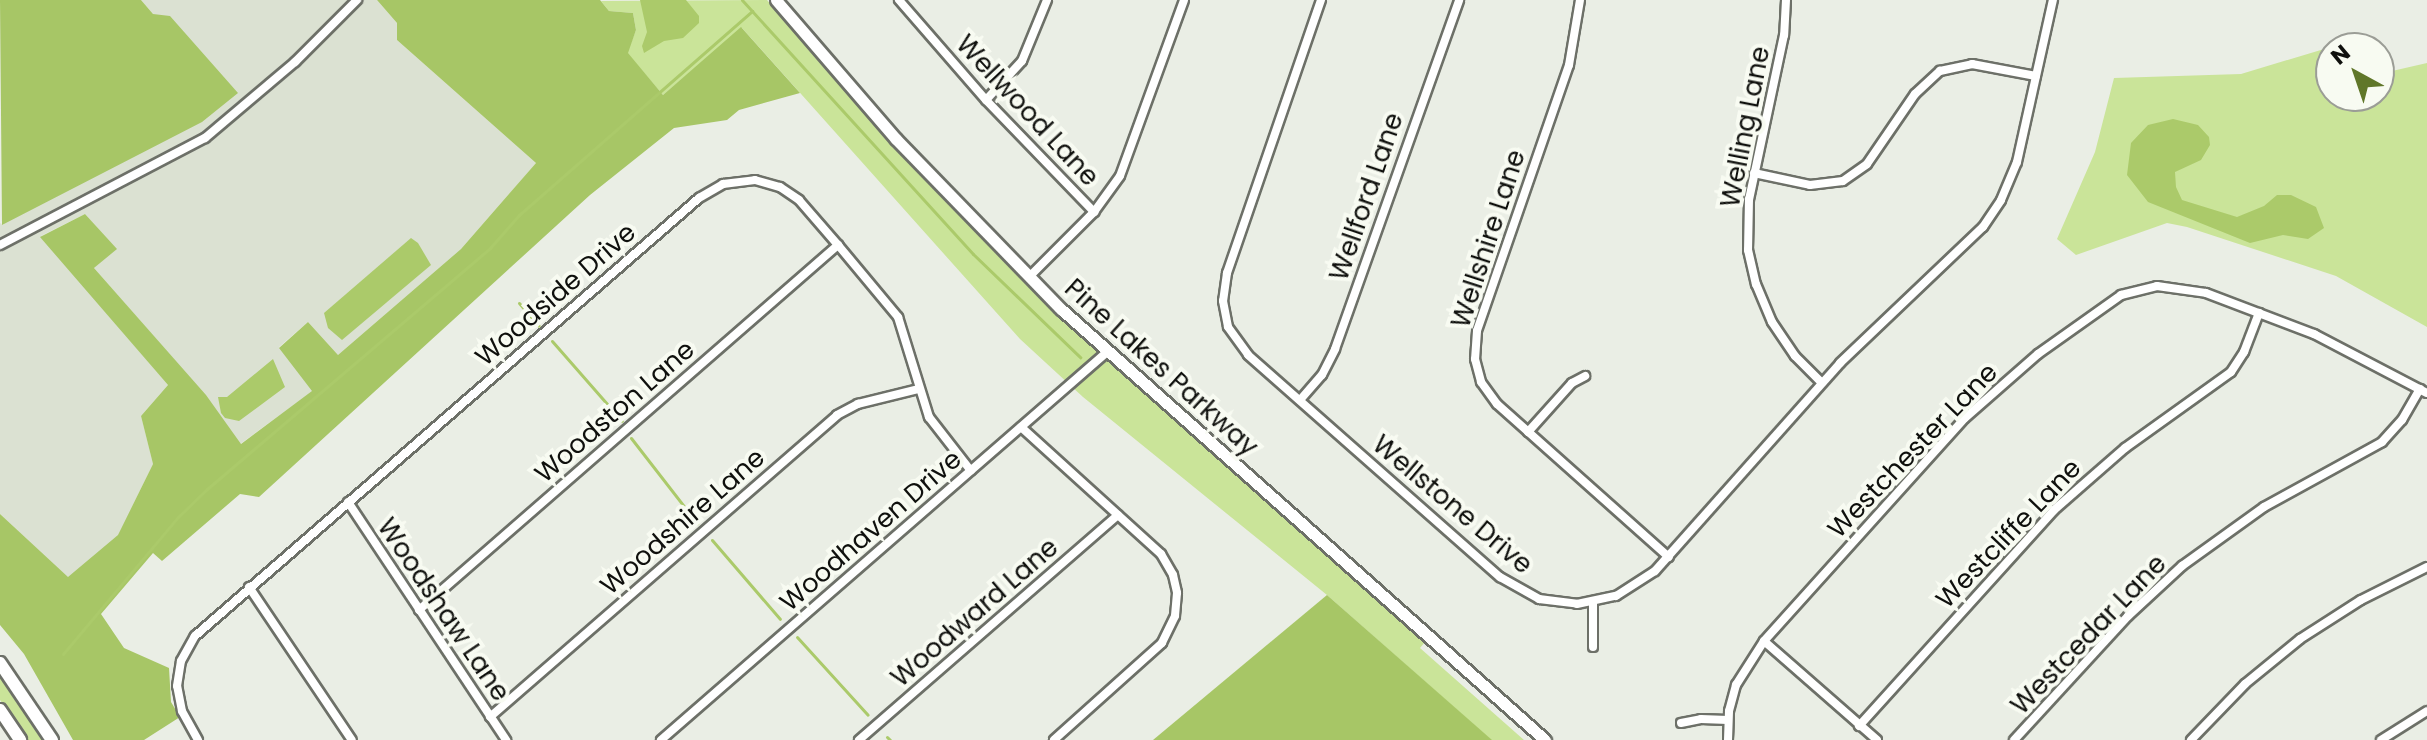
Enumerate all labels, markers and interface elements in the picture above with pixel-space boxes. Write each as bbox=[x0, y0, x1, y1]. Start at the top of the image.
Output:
street label: Wellwood Lane bbox=[949, 29, 1105, 193]
north arrow bbox=[2315, 32, 2395, 112]
text: N bbox=[2324, 38, 2357, 72]
street label: Welling Lane bbox=[1715, 44, 1777, 210]
street label: Wellford Lane bbox=[1324, 109, 1410, 285]
street label: Wellshire Lane bbox=[1446, 146, 1532, 332]
street label: Woodside Drive bbox=[470, 217, 642, 373]
street label: Pine Lakes Parkway bbox=[1058, 273, 1264, 463]
street label: Woodston Lane bbox=[529, 334, 701, 490]
street label: Westchester Lane bbox=[1822, 357, 2004, 545]
street label: Wellstone Drive bbox=[1366, 429, 1538, 581]
street label: Woodshire Lane bbox=[595, 442, 771, 602]
street label: Woodhaven Drive bbox=[774, 444, 968, 618]
street label: Westcliffe Lane bbox=[1930, 453, 2088, 615]
street label: Woodshaw Lane bbox=[370, 513, 516, 707]
street label: Woodward Lane bbox=[885, 532, 1065, 694]
street label: Westcedar Lane bbox=[2005, 549, 2173, 721]

